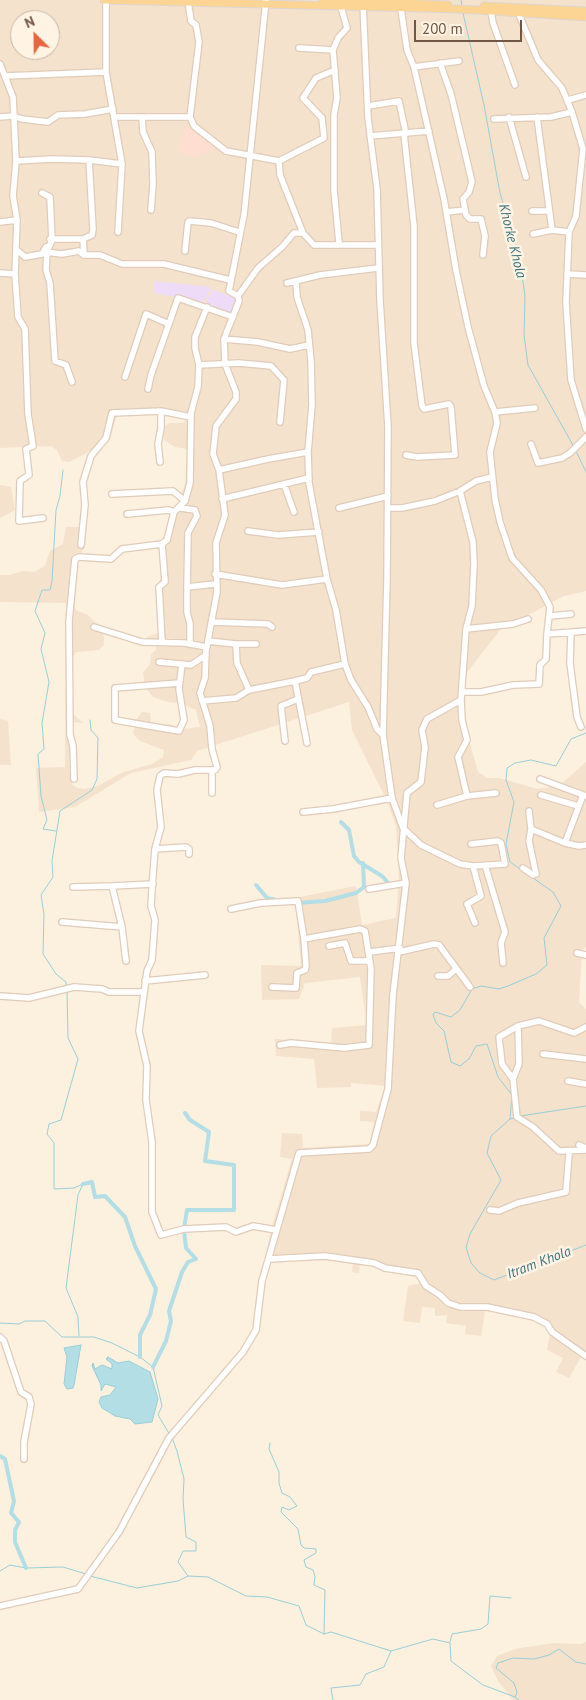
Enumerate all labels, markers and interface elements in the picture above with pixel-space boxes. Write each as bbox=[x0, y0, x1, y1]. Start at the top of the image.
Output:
north arrow bbox=[10, 10, 60, 60]
scale bar bbox=[416, 10, 524, 42]
text: N bbox=[22, 12, 37, 32]
text: 200 m bbox=[422, 19, 463, 38]
water label: Khorke Khola bbox=[495, 202, 529, 280]
water label: Itram Khola bbox=[505, 1243, 573, 1283]

